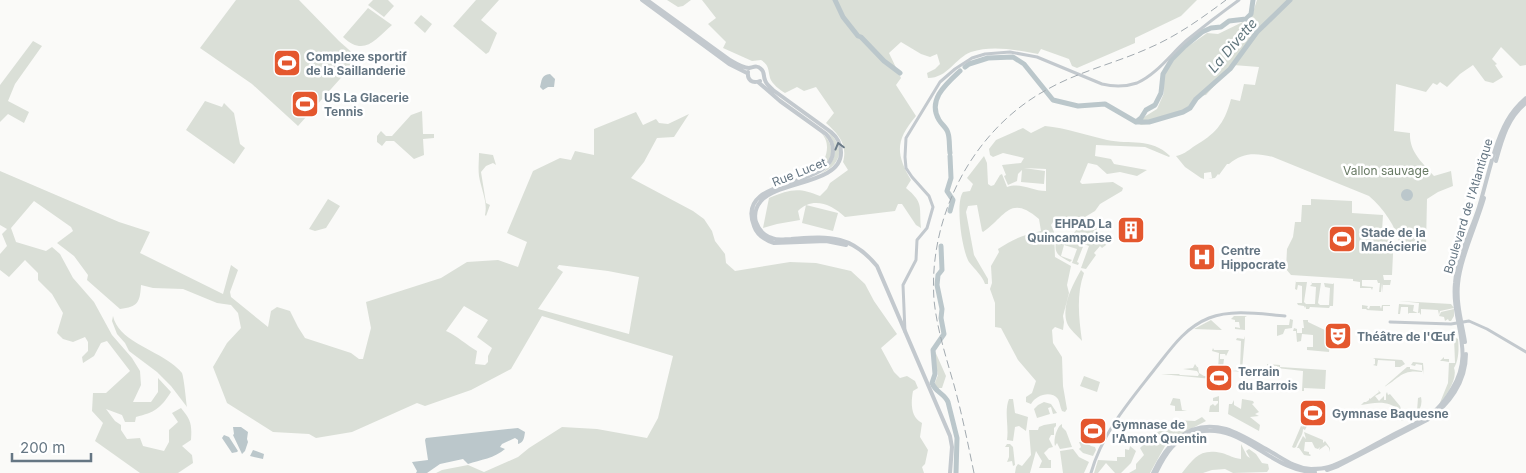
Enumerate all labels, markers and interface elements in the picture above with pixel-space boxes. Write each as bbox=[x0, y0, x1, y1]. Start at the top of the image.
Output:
water label: La Divette bbox=[1204, 14, 1260, 76]
sports icon: Complexe sportif de la Saillanderie bbox=[272, 48, 302, 78]
place label: Complexe sportif de la Saillanderie bbox=[306, 49, 407, 78]
sports icon: US La Glacerie Tennis bbox=[290, 89, 320, 119]
place label: US La Glacerie Tennis bbox=[324, 90, 409, 119]
street label: Boulevard de l'Atlantique bbox=[1440, 137, 1496, 275]
one-way arrow bbox=[834, 142, 845, 150]
street label: Rue Lucet bbox=[770, 154, 828, 190]
park label: Vallon sauvage bbox=[1343, 163, 1429, 178]
building icon: EHPAD La Quincampoise bbox=[1116, 215, 1146, 245]
place label: EHPAD La Quincampoise bbox=[1027, 216, 1112, 245]
sports icon: Stade de la Manécierie bbox=[1327, 224, 1357, 254]
place label: Stade de la Manécierie bbox=[1361, 225, 1427, 254]
hospital icon: Centre Hippocrate bbox=[1187, 242, 1217, 272]
place label: Centre Hippocrate bbox=[1221, 243, 1286, 272]
theatre icon: Théâtre de l'Œuf bbox=[1323, 321, 1353, 351]
place label: Théâtre de l'Œuf bbox=[1357, 329, 1455, 344]
sports icon: Terrain du Barrois bbox=[1204, 363, 1234, 393]
place label: Terrain du Barrois bbox=[1238, 364, 1298, 393]
sports icon: Gymnase Baquesne bbox=[1298, 398, 1328, 428]
place label: Gymnase Baquesne bbox=[1332, 406, 1449, 421]
sports icon: Gymnase de l'Amont Quentin bbox=[1078, 416, 1108, 446]
place label: Gymnase de l'Amont Quentin bbox=[1112, 417, 1207, 446]
scale bar bbox=[12, 430, 91, 462]
text: 200 m bbox=[20, 438, 65, 457]

